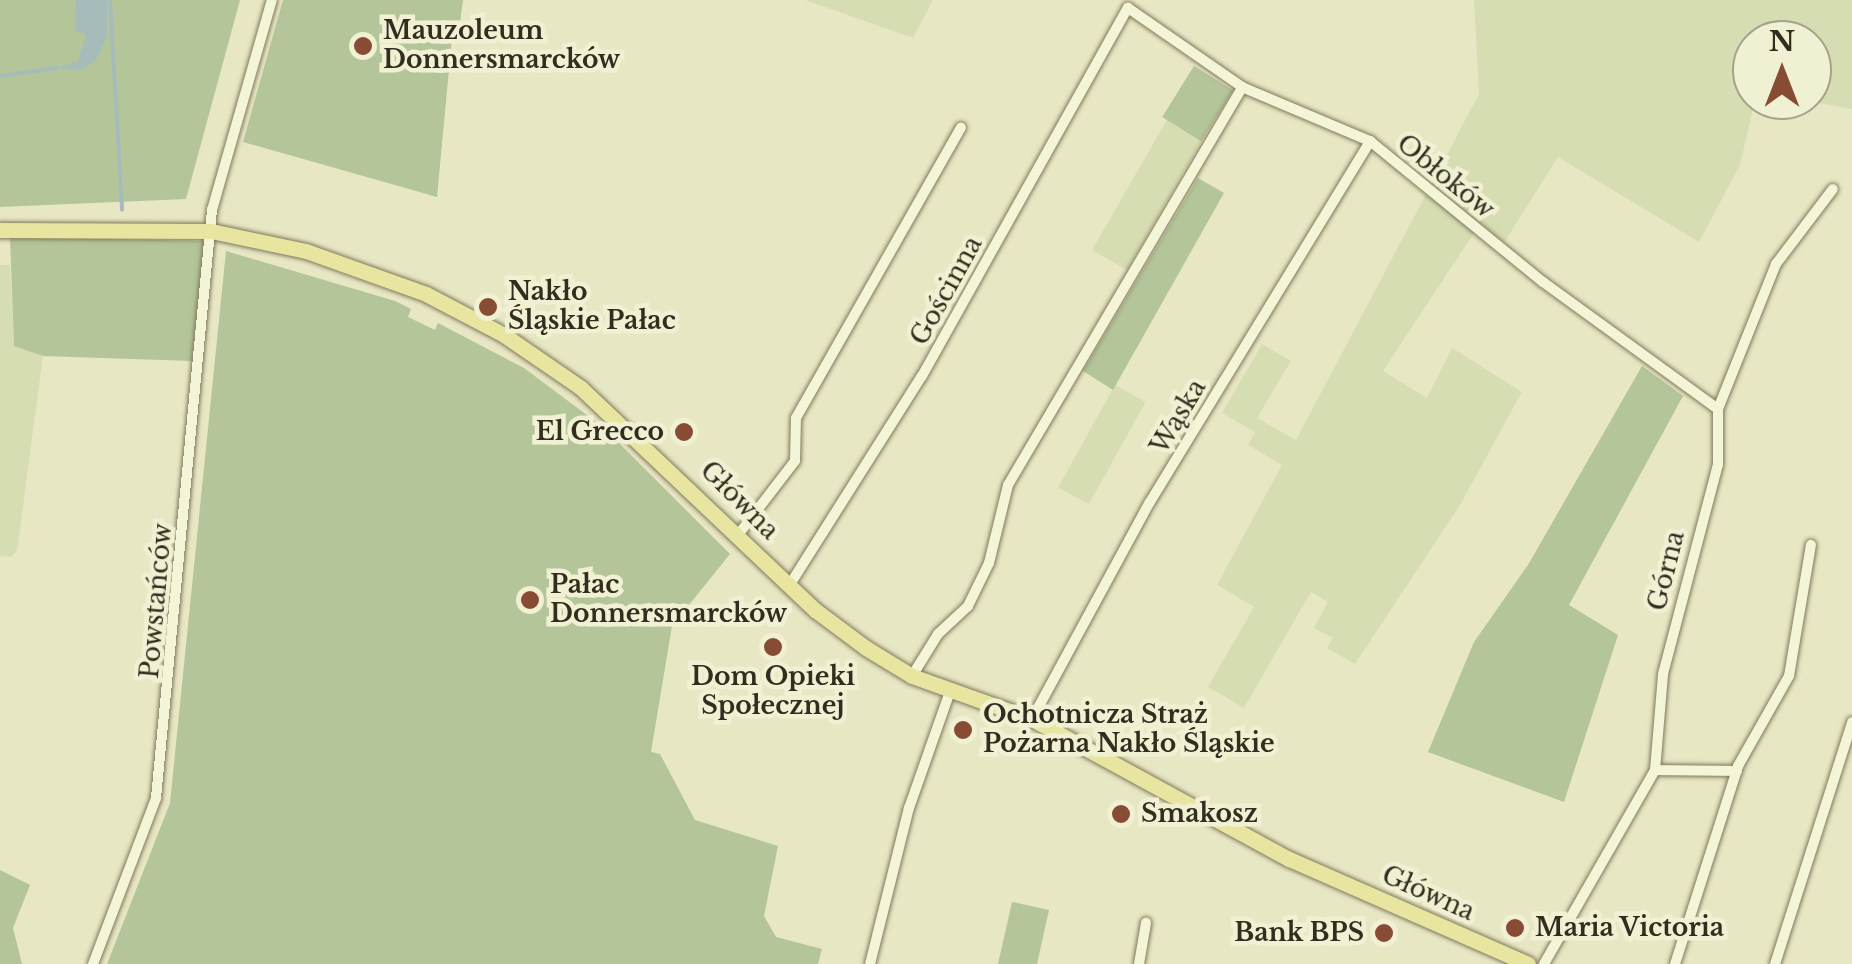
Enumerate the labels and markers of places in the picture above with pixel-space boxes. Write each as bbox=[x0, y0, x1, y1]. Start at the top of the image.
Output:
place label: Mauzoleum Donnersmarcków bbox=[383, 17, 620, 76]
marker: Mauzoleum Donnersmarcków bbox=[352, 35, 374, 57]
place label: Nakło Śląskie Pałac bbox=[508, 278, 676, 337]
marker: Nakło Śląskie Pałac bbox=[477, 296, 499, 318]
place label: El Grecco bbox=[536, 417, 664, 447]
marker: El Grecco bbox=[673, 421, 695, 443]
place label: Pałac Donnersmarcków bbox=[550, 571, 787, 630]
marker: Pałac Donnersmarcków bbox=[519, 589, 541, 611]
marker: Dom Opieki Społecznej bbox=[762, 636, 784, 658]
place label: Dom Opieki Społecznej bbox=[691, 663, 855, 722]
place label: Ochotnicza Straż Pożarna Nakło Śląskie bbox=[983, 701, 1275, 760]
marker: Ochotnicza Straż Pożarna Nakło Śląskie bbox=[952, 719, 974, 741]
place label: Smakosz bbox=[1141, 799, 1258, 829]
marker: Smakosz bbox=[1110, 803, 1132, 825]
place label: Maria Victoria bbox=[1535, 913, 1725, 943]
marker: Maria Victoria bbox=[1504, 917, 1526, 939]
place label: Bank BPS bbox=[1234, 918, 1364, 948]
marker: Bank BPS bbox=[1373, 922, 1395, 944]

